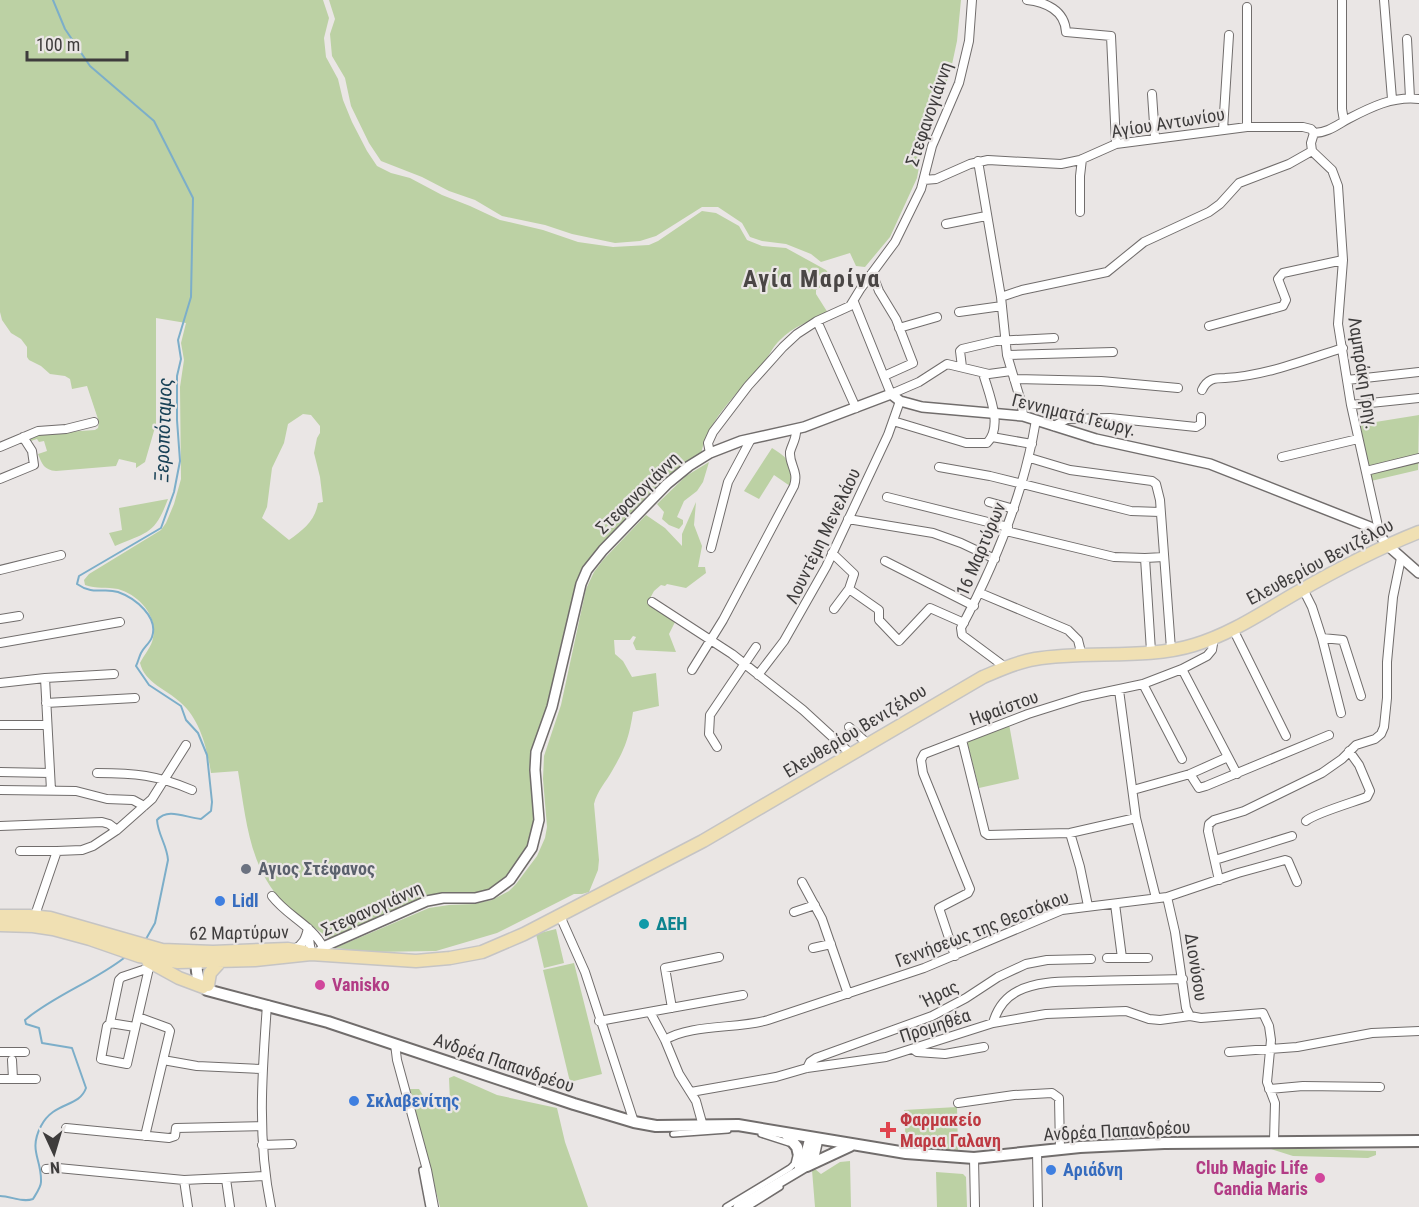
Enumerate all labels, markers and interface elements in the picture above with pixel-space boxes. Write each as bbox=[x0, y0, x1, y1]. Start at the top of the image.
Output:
scale bar bbox=[27, 24, 128, 62]
text: 100 m bbox=[36, 34, 80, 55]
street label: Στεφανογιάννη bbox=[901, 59, 956, 169]
street label: Αγίου Αντωνίου bbox=[1110, 103, 1226, 142]
district label: Αγία Μαρίνα bbox=[743, 265, 881, 293]
street label: Λαμπράκη Γρηγ. bbox=[1344, 315, 1383, 431]
water label: Ξεροπόταμος bbox=[149, 377, 177, 483]
street label: Γεννηματά Γεωργ. bbox=[1010, 389, 1138, 440]
street label: Στεφανογιάννη bbox=[591, 447, 684, 538]
street label: Λουντέμη Μενελάου bbox=[781, 465, 864, 607]
street label: 16 Μαρτύρων bbox=[951, 499, 1010, 599]
street label: Ελευθερίου Βενιζέλου bbox=[1243, 514, 1397, 609]
street label: Ελευθερίου Βενιζέλου bbox=[779, 680, 930, 782]
street label: Ηφαίστου bbox=[967, 685, 1041, 730]
place label: Αγιος Στέφανος bbox=[258, 858, 375, 879]
marker: Αγιος Στέφανος bbox=[239, 862, 253, 876]
street label: Στεφανογιάννη bbox=[318, 877, 426, 940]
street label: Γεννήσεως της Θεοτόκου bbox=[892, 886, 1071, 971]
place label: Lidl bbox=[232, 890, 259, 911]
marker: Lidl bbox=[213, 894, 227, 908]
place label: ΔΕΗ bbox=[656, 913, 687, 934]
marker: ΔΕΗ bbox=[637, 917, 651, 931]
street label: 62 Μαρτύρων bbox=[189, 921, 289, 944]
street label: Διονύσου bbox=[1181, 931, 1212, 1002]
place label: Vanisko bbox=[332, 974, 390, 995]
street label: Ήρας bbox=[917, 975, 962, 1012]
marker: Vanisko bbox=[313, 978, 327, 992]
street label: Προμηθέα bbox=[897, 1004, 973, 1047]
street label: Ανδρέα Παπανδρέου bbox=[431, 1029, 577, 1096]
place label: Σκλαβενίτης bbox=[366, 1090, 459, 1111]
marker: Σκλαβενίτης bbox=[347, 1094, 361, 1108]
place label: Φαρμακείο Μαρια Γαλανη bbox=[900, 1109, 1001, 1151]
street label: Ανδρέα Παπανδρέου bbox=[1043, 1116, 1191, 1145]
north arrow bbox=[24, 1123, 84, 1183]
marker: Φαρμακείο Μαρια Γαλανη bbox=[881, 1123, 895, 1137]
place label: Club Magic Life Candia Maris bbox=[1196, 1157, 1308, 1199]
text: N bbox=[49, 1158, 61, 1177]
place label: Αριάδνη bbox=[1063, 1159, 1123, 1180]
marker: Αριάδνη bbox=[1044, 1163, 1058, 1177]
marker: Club Magic Life Candia Maris bbox=[1313, 1171, 1327, 1185]

